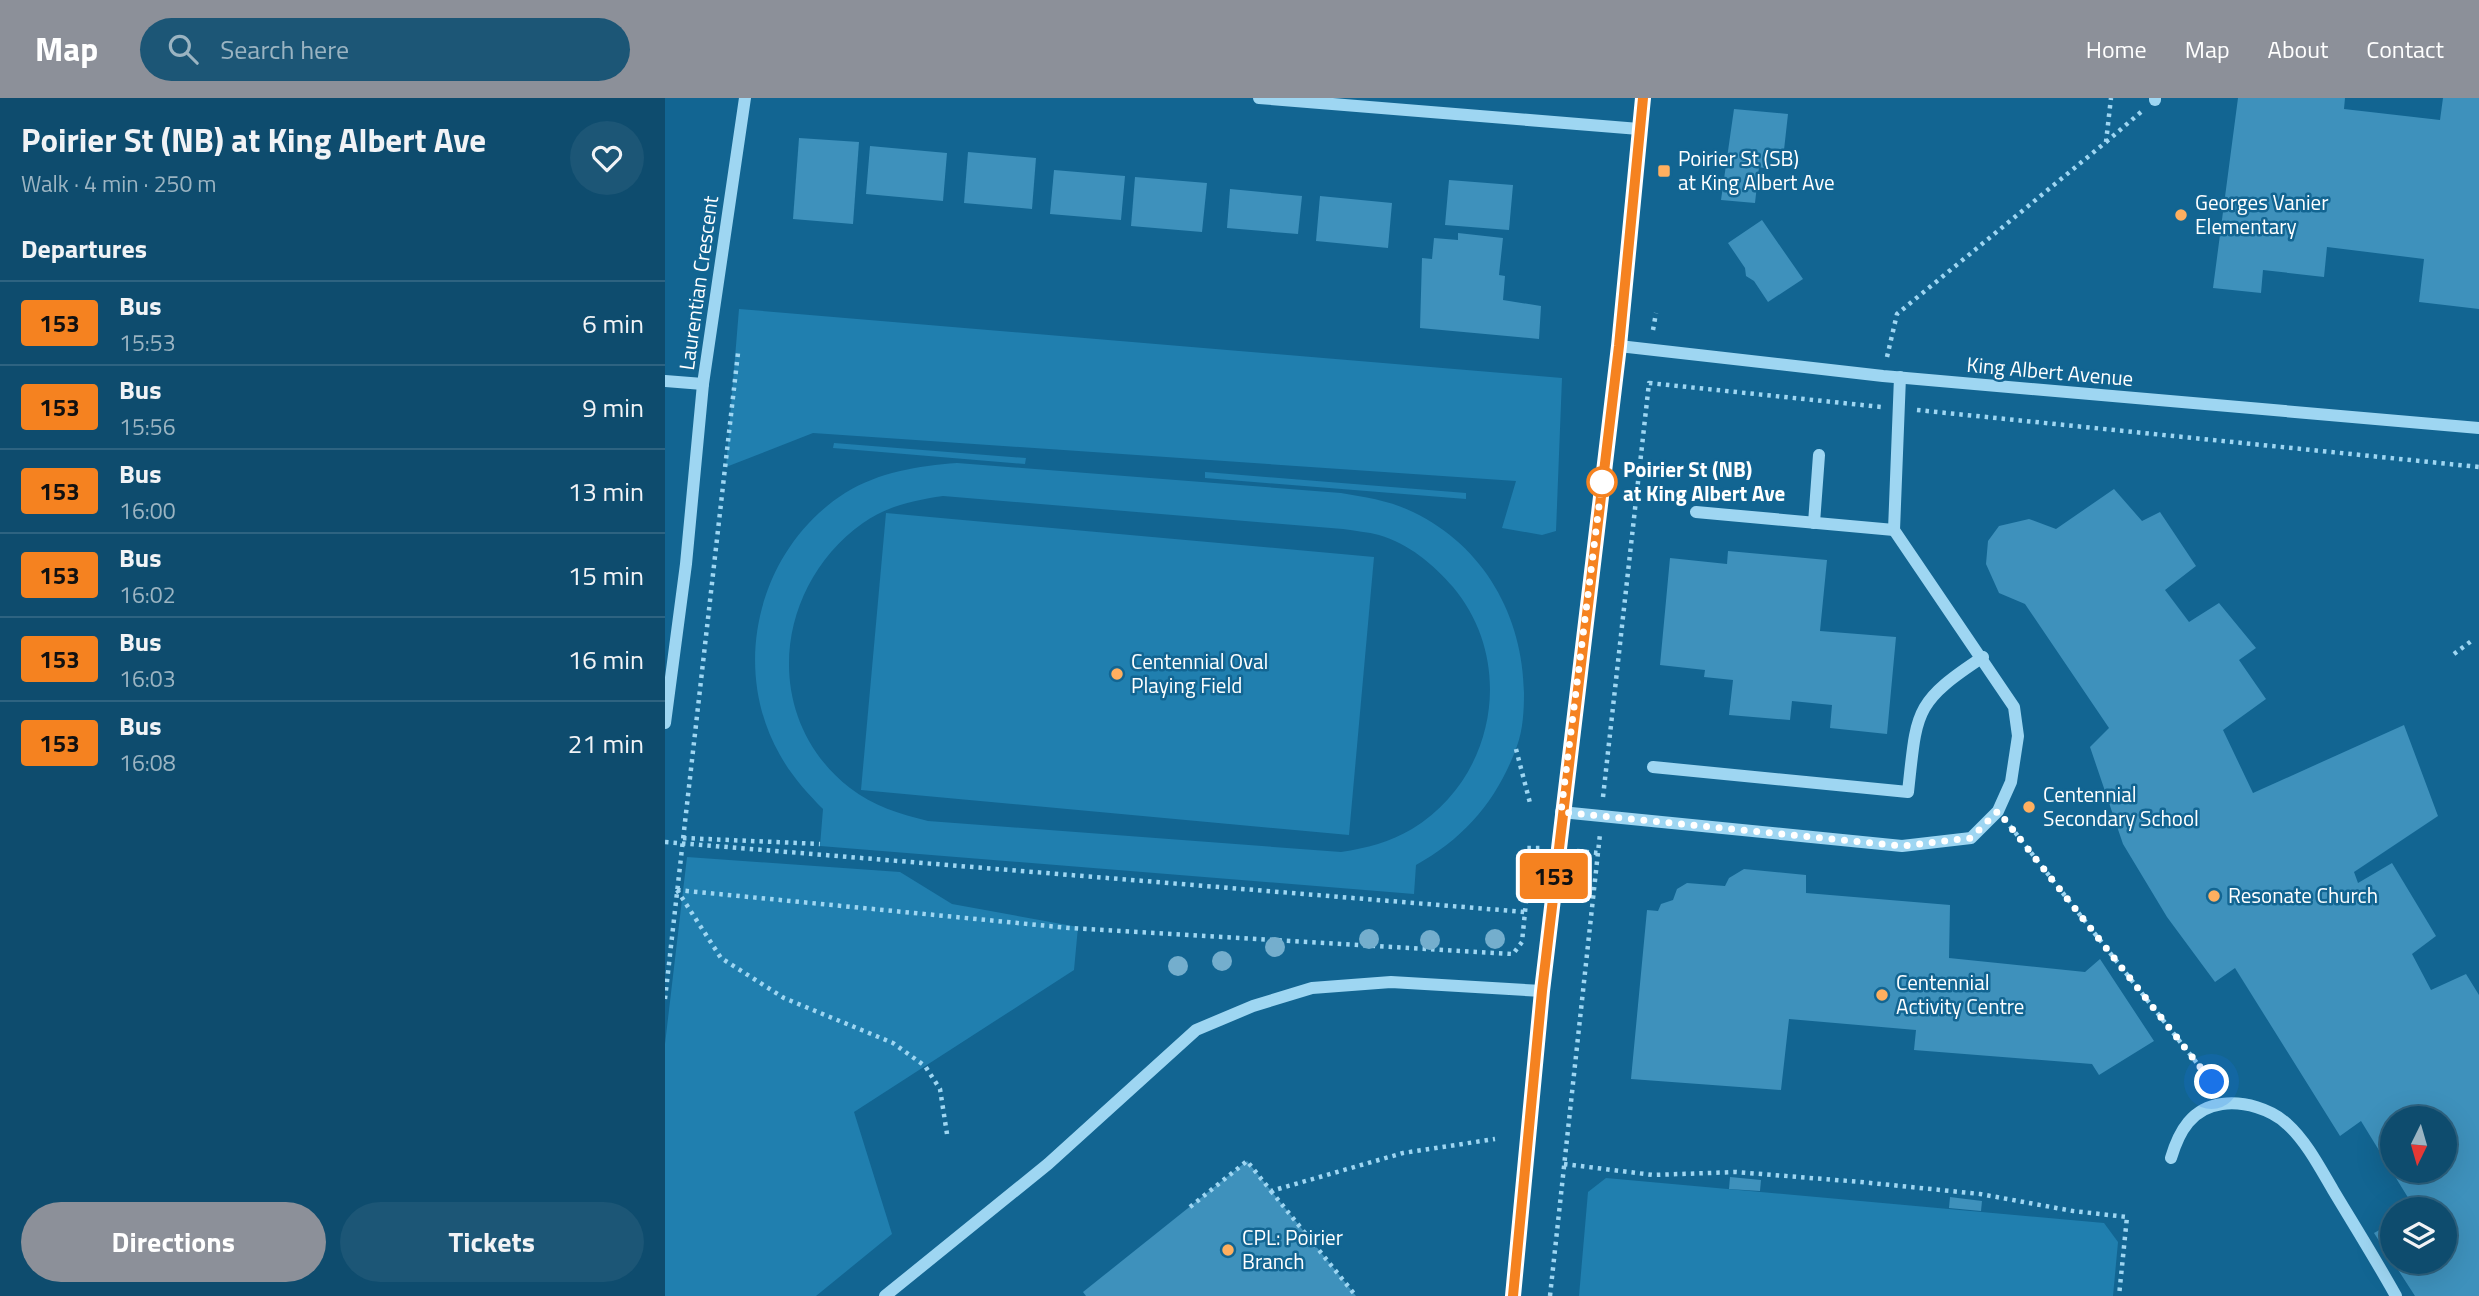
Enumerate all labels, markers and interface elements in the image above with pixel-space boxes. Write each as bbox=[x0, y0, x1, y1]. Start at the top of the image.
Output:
search box bbox=[140, 18, 630, 81]
text: Map bbox=[35, 24, 98, 74]
icon: search bbox=[164, 30, 202, 68]
text: Search here bbox=[220, 30, 349, 69]
text: Home bbox=[2086, 31, 2147, 67]
text: Map bbox=[2185, 31, 2230, 67]
text: About bbox=[2268, 31, 2328, 67]
text: Contact bbox=[2366, 31, 2444, 67]
text: Poirier St (NB) at King Albert Ave bbox=[21, 115, 486, 165]
button: heart bbox=[570, 121, 644, 195]
place label: Poirier St (SB) at King Albert Ave bbox=[1678, 142, 1835, 198]
marker: Poirier St (SB) at King Albert Ave bbox=[1656, 163, 1672, 179]
text: Walk · 4 min · 250 m bbox=[21, 166, 217, 201]
place label: Georges Vanier Elementary bbox=[2195, 186, 2328, 242]
street label: Laurentian Crescent bbox=[670, 193, 726, 372]
marker: Georges Vanier Elementary bbox=[2173, 207, 2189, 223]
text: Departures bbox=[21, 229, 147, 268]
text: Bus bbox=[119, 286, 161, 325]
text: 6 min bbox=[582, 304, 644, 343]
text: 153 bbox=[39, 305, 80, 341]
text: 15:53 bbox=[119, 325, 176, 360]
street label: King Albert Avenue bbox=[1965, 348, 2135, 394]
text: Bus bbox=[119, 370, 161, 409]
text: 9 min bbox=[582, 388, 644, 427]
text: 153 bbox=[39, 389, 80, 425]
text: 15:56 bbox=[119, 409, 176, 444]
place label: Poirier St (NB) at King Albert Ave bbox=[1623, 453, 1785, 509]
text: Bus bbox=[119, 454, 161, 493]
marker: Poirier St (NB) at King Albert Ave bbox=[1587, 467, 1617, 497]
text: 13 min bbox=[568, 472, 644, 511]
text: 153 bbox=[39, 473, 80, 509]
text: 16:00 bbox=[119, 493, 176, 528]
text: Bus bbox=[119, 538, 161, 577]
text: 15 min bbox=[568, 556, 644, 595]
text: 153 bbox=[39, 557, 80, 593]
text: 16:02 bbox=[119, 577, 176, 612]
text: Bus bbox=[119, 622, 161, 661]
text: 16 min bbox=[568, 640, 644, 679]
text: 153 bbox=[39, 641, 80, 677]
place label: Centennial Oval Playing Field bbox=[1131, 645, 1268, 701]
text: 16:03 bbox=[119, 661, 176, 696]
marker: Centennial Oval Playing Field bbox=[1109, 666, 1125, 682]
text: Bus bbox=[119, 706, 161, 745]
text: 21 min bbox=[568, 724, 644, 763]
text: 153 bbox=[39, 725, 80, 761]
text: 16:08 bbox=[119, 745, 176, 780]
place label: Centennial Secondary School bbox=[2043, 778, 2199, 834]
marker: Centennial Secondary School bbox=[2021, 799, 2037, 815]
line badge: 153 bbox=[1514, 853, 1594, 899]
text: 153 bbox=[1534, 858, 1574, 894]
place label: Resonate Church bbox=[2228, 879, 2378, 911]
marker: Resonate Church bbox=[2206, 888, 2222, 904]
place label: Centennial Activity Centre bbox=[1896, 966, 2024, 1022]
marker: Centennial Activity Centre bbox=[1874, 987, 1890, 1003]
your location bbox=[2194, 1064, 2229, 1099]
north arrow bbox=[2380, 1106, 2457, 1183]
map controls bbox=[2380, 1106, 2457, 1274]
button: layers bbox=[2380, 1197, 2457, 1274]
button: Directions bbox=[21, 1202, 326, 1282]
button: Tickets bbox=[340, 1202, 644, 1282]
place label: CPL: Poirier Branch bbox=[1242, 1221, 1343, 1277]
marker: CPL: Poirier Branch bbox=[1220, 1242, 1236, 1258]

